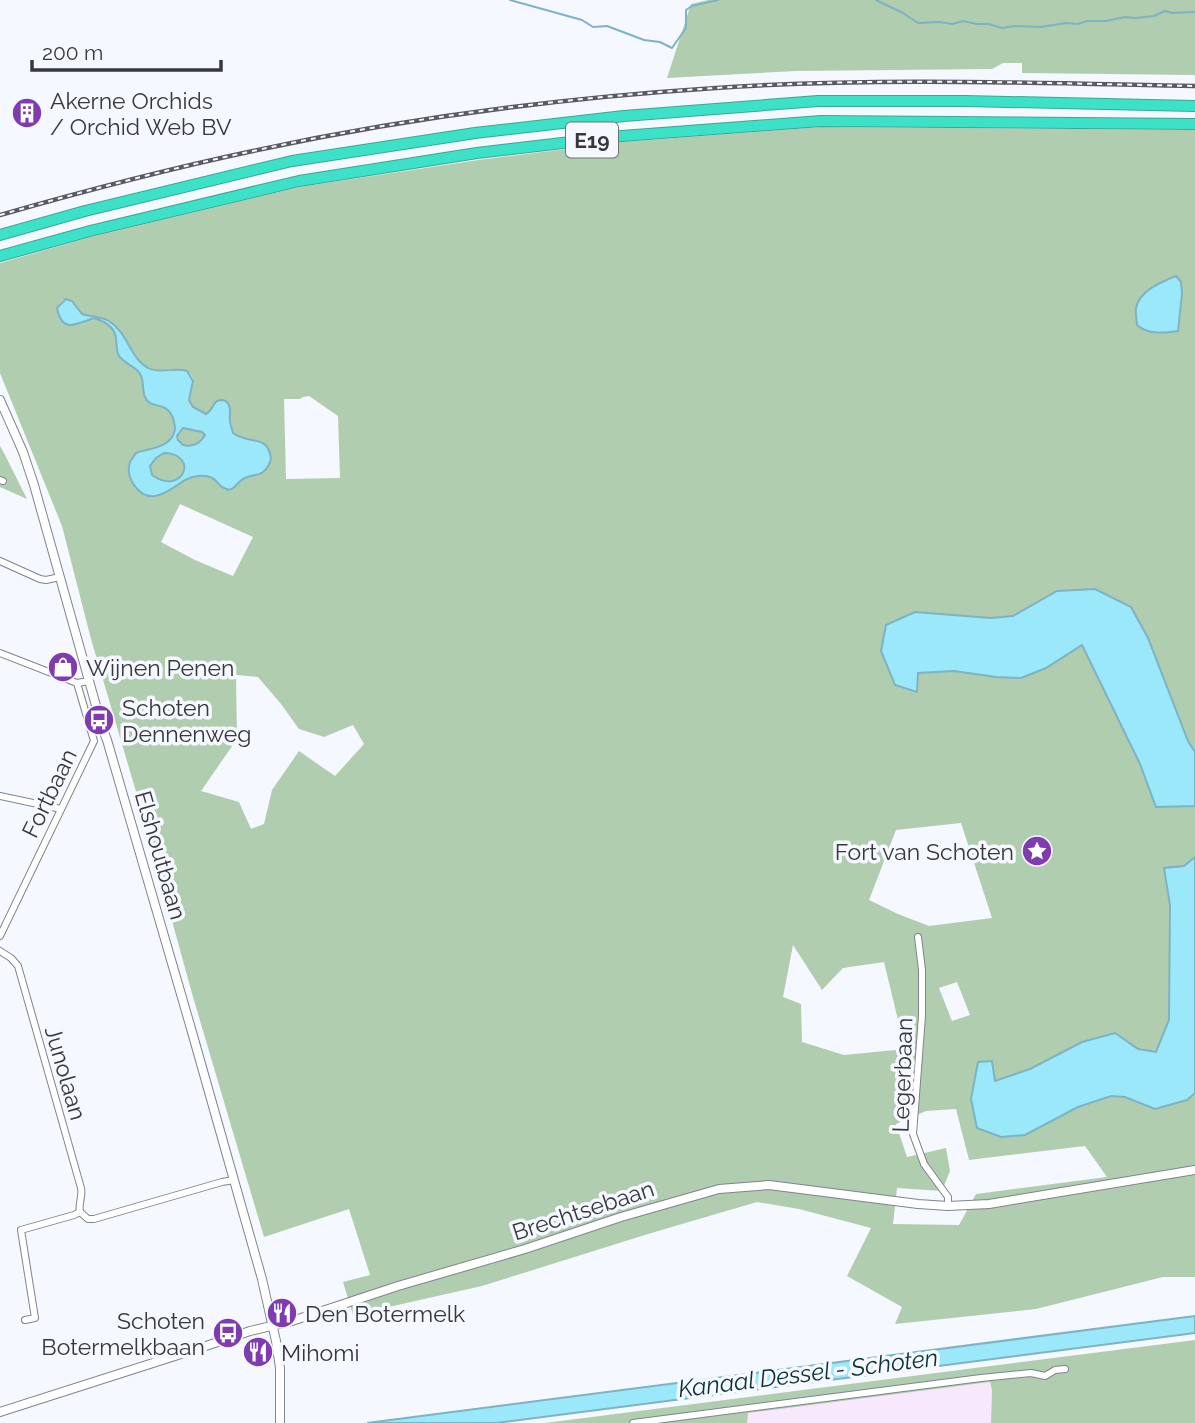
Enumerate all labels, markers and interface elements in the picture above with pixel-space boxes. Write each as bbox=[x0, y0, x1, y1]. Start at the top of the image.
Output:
scale bar bbox=[32, 28, 220, 72]
text: 200 m bbox=[42, 40, 103, 65]
place label: Akerne Orchids / Orchid Web BV bbox=[50, 87, 232, 140]
building icon: Akerne Orchids / Orchid Web BV bbox=[10, 96, 44, 130]
road number: E19 bbox=[566, 122, 618, 158]
shop icon: Wijnen Penen bbox=[46, 650, 80, 684]
place label: Wijnen Penen bbox=[86, 654, 234, 681]
place label: Schoten Dennenweg bbox=[122, 694, 251, 747]
bus stop icon: Schoten Dennenweg bbox=[82, 703, 116, 737]
street label: Fortbaan bbox=[16, 744, 82, 842]
street label: Elshoutbaan bbox=[130, 788, 192, 922]
place icon: Fort van Schoten bbox=[1020, 834, 1054, 868]
place label: Fort van Schoten bbox=[835, 838, 1014, 865]
street label: Legerbaan bbox=[886, 1017, 918, 1133]
street label: Junolaan bbox=[40, 1023, 92, 1123]
street label: Brechtsebaan bbox=[509, 1174, 657, 1246]
restaurant icon: Den Botermelk bbox=[265, 1296, 299, 1330]
place label: Den Botermelk bbox=[305, 1300, 465, 1327]
place label: Schoten Botermelkbaan bbox=[41, 1307, 205, 1360]
bus stop icon: Schoten Botermelkbaan bbox=[211, 1316, 245, 1350]
restaurant icon: Mihomi bbox=[241, 1335, 275, 1369]
place label: Mihomi bbox=[281, 1339, 359, 1366]
water label: Kanaal Dessel - Schoten bbox=[676, 1343, 940, 1403]

